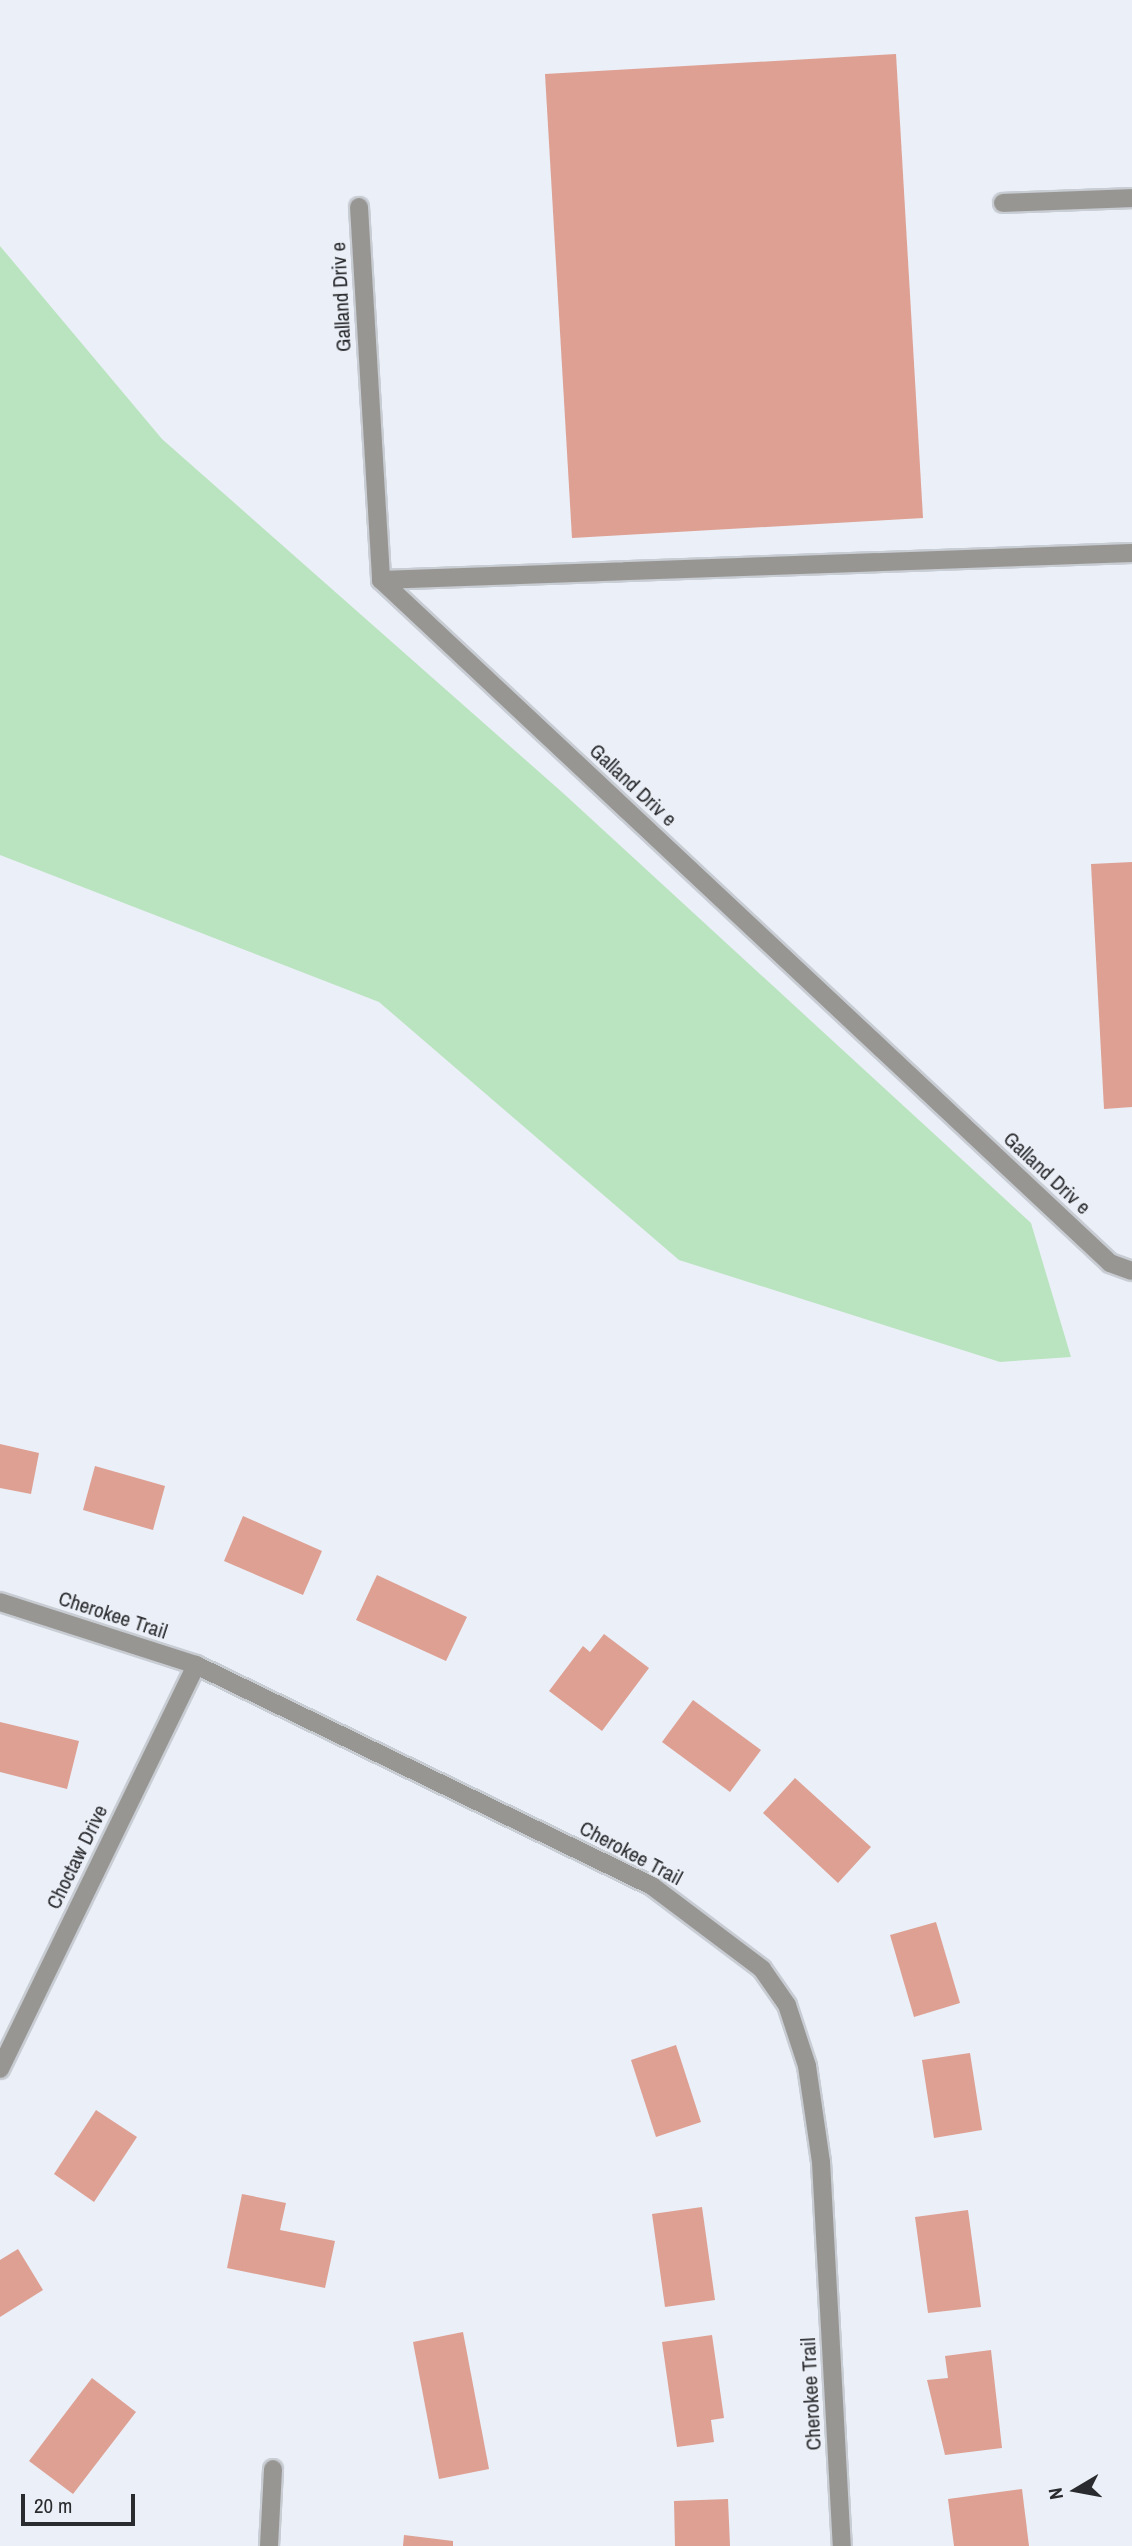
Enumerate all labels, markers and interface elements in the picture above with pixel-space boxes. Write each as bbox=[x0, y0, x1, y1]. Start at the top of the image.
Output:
street label: Galland Driv e bbox=[326, 241, 356, 353]
street label: Galland Driv e bbox=[584, 738, 682, 832]
street label: Galland Driv e bbox=[998, 1126, 1096, 1220]
street label: Cherokee Trail bbox=[55, 1586, 171, 1644]
street label: Choctaw Drive bbox=[41, 1801, 113, 1913]
street label: Cherokee Trail bbox=[575, 1815, 687, 1891]
street label: Cherokee Trail bbox=[795, 2337, 827, 2451]
north arrow bbox=[1041, 2455, 1111, 2525]
scale bar bbox=[24, 2480, 138, 2524]
text: N bbox=[1042, 2486, 1069, 2501]
text: 20 m bbox=[34, 2491, 72, 2520]

